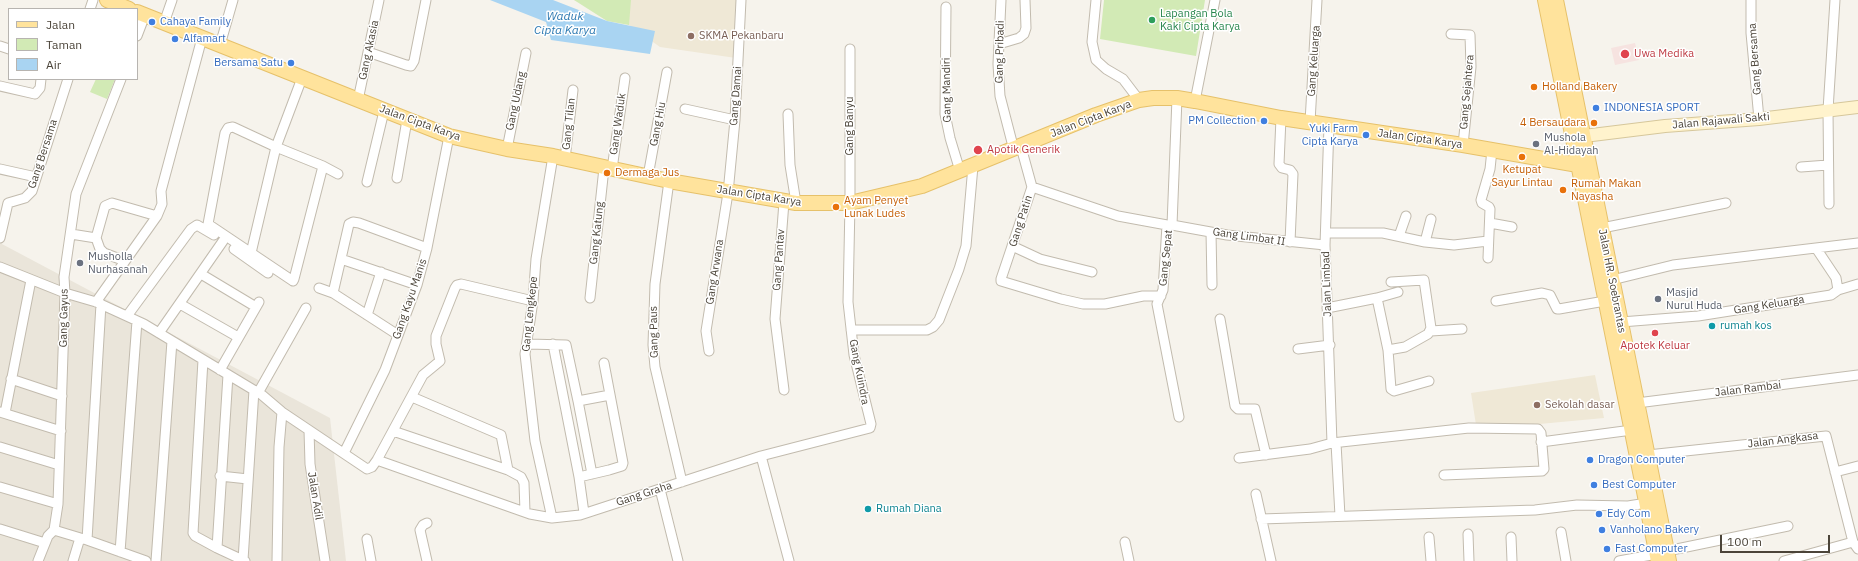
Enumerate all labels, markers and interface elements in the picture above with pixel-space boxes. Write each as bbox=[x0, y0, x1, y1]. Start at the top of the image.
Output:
place label: Lapangan Bola Kaki Cipta Karya bbox=[1160, 7, 1240, 33]
legend bbox=[8, 8, 138, 80]
water label: Waduk Cipta Karya bbox=[534, 10, 596, 38]
place label: Cahaya Family bbox=[160, 15, 231, 29]
marker: Lapangan Bola Kaki Cipta Karya bbox=[1147, 15, 1157, 25]
text: Jalan bbox=[46, 17, 75, 32]
marker: Cahaya Family bbox=[147, 17, 157, 27]
street label: Gang Akasia bbox=[356, 19, 382, 81]
street label: Gang Pribadi bbox=[993, 20, 1007, 84]
street label: Gang Bersama bbox=[1746, 23, 1764, 95]
street label: Gang Keluarga bbox=[1305, 25, 1323, 97]
place label: SKMA Pekanbaru bbox=[699, 29, 784, 43]
marker: SKMA Pekanbaru bbox=[686, 31, 696, 41]
place label: Alfamart bbox=[183, 32, 226, 46]
marker: Alfamart bbox=[170, 34, 180, 44]
text: Taman bbox=[46, 37, 82, 52]
place label: Uwa Medika bbox=[1634, 47, 1694, 61]
marker: Uwa Medika bbox=[1619, 48, 1631, 60]
street label: Gang Sejahtera bbox=[1457, 54, 1477, 130]
place label: Bersama Satu bbox=[214, 56, 283, 70]
text: Air bbox=[46, 57, 61, 72]
street label: Gang Mandiri bbox=[940, 57, 954, 123]
marker: Bersama Satu bbox=[286, 58, 296, 68]
street label: Gang Damai bbox=[727, 66, 745, 126]
street label: Gang Udang bbox=[503, 70, 529, 132]
place label: Holland Bakery bbox=[1542, 80, 1617, 94]
marker: Holland Bakery bbox=[1529, 82, 1539, 92]
street label: Gang Waduk bbox=[607, 92, 629, 156]
street label: Gang Banyu bbox=[843, 96, 857, 156]
street label: Gang Tilan bbox=[560, 97, 578, 151]
street label: Jalan Cipta Karya bbox=[1049, 98, 1133, 140]
street label: Gang Hiu bbox=[647, 101, 669, 147]
place label: INDONESIA SPORT bbox=[1604, 101, 1700, 115]
street label: Jalan Cipta Karya bbox=[378, 102, 462, 144]
marker: INDONESIA SPORT bbox=[1591, 103, 1601, 113]
street label: Jalan Rajawali Sakti bbox=[1672, 110, 1770, 132]
place label: PM Collection bbox=[1188, 114, 1256, 128]
marker: PM Collection bbox=[1259, 116, 1269, 126]
place label: 4 Bersaudara bbox=[1520, 116, 1586, 130]
street label: Gang Bersama bbox=[26, 118, 60, 190]
marker: 4 Bersaudara bbox=[1589, 118, 1599, 128]
place label: Yuki Farm Cipta Karya bbox=[1302, 122, 1358, 148]
street label: Jalan Cipta Karya bbox=[1377, 127, 1463, 151]
marker: Yuki Farm Cipta Karya bbox=[1361, 130, 1371, 140]
place label: Mushola Al-Hidayah bbox=[1544, 131, 1599, 157]
marker: Mushola Al-Hidayah bbox=[1531, 139, 1541, 149]
place label: Apotik Generik bbox=[987, 143, 1060, 157]
marker: Apotik Generik bbox=[972, 144, 984, 156]
marker: Ketupat Sayur Lintau bbox=[1517, 152, 1527, 162]
place label: Ketupat Sayur Lintau bbox=[1491, 163, 1553, 189]
place label: Dermaga Jus bbox=[615, 166, 679, 180]
marker: Dermaga Jus bbox=[602, 168, 612, 178]
place label: Rumah Makan Nayasha bbox=[1571, 177, 1641, 203]
street label: Jalan Cipta Karya bbox=[716, 183, 802, 209]
marker: Rumah Makan Nayasha bbox=[1558, 185, 1568, 195]
place label: Ayam Penyet Lunak Ludes bbox=[844, 194, 908, 220]
street label: Gang Patin bbox=[1006, 194, 1036, 248]
street label: Gang Katung bbox=[587, 201, 607, 265]
marker: Ayam Penyet Lunak Ludes bbox=[831, 202, 841, 212]
street label: Gang Limbat II bbox=[1212, 225, 1286, 249]
street label: Jalan HR. Soebrantas bbox=[1595, 228, 1629, 334]
street label: Gang Pantav bbox=[770, 229, 788, 291]
street label: Gang Sepat bbox=[1156, 229, 1176, 287]
street label: Gang Arwana bbox=[703, 239, 727, 305]
place label: Musholla Nurhasanah bbox=[88, 250, 148, 276]
street label: Jalan Limbad bbox=[1319, 251, 1335, 317]
street label: Gang Kayu Manis bbox=[390, 257, 430, 341]
marker: Musholla Nurhasanah bbox=[75, 258, 85, 268]
street label: Gang Lengkepe bbox=[519, 276, 541, 352]
place label: Masjid Nurul Huda bbox=[1666, 286, 1722, 312]
street label: Gang Gayus bbox=[57, 289, 71, 347]
street label: Gang Keluarga bbox=[1733, 293, 1805, 317]
marker: Masjid Nurul Huda bbox=[1653, 294, 1663, 304]
street label: Gang Paus bbox=[647, 306, 661, 358]
place label: rumah kos bbox=[1720, 319, 1772, 333]
marker: rumah kos bbox=[1707, 321, 1717, 331]
marker: Apotek Keluar bbox=[1650, 328, 1660, 338]
street label: Gang Kuindra bbox=[846, 338, 872, 406]
place label: Apotek Keluar bbox=[1620, 339, 1690, 353]
street label: Jalan Rambai bbox=[1714, 378, 1782, 400]
place label: Sekolah dasar bbox=[1545, 398, 1614, 412]
marker: Sekolah dasar bbox=[1532, 400, 1542, 410]
street label: Jalan Angkasa bbox=[1747, 429, 1819, 451]
place label: Dragon Computer bbox=[1598, 453, 1685, 467]
marker: Dragon Computer bbox=[1585, 455, 1595, 465]
street label: Jalan Adil bbox=[305, 471, 325, 521]
place label: Best Computer bbox=[1602, 478, 1676, 492]
street label: Gang Graha bbox=[614, 479, 674, 509]
marker: Best Computer bbox=[1589, 480, 1599, 490]
place label: Rumah Diana bbox=[876, 502, 942, 516]
marker: Rumah Diana bbox=[863, 504, 873, 514]
place label: Edy Com bbox=[1607, 507, 1650, 521]
marker: Edy Com bbox=[1594, 509, 1604, 519]
place label: Vanholano Bakery bbox=[1610, 523, 1699, 537]
marker: Vanholano Bakery bbox=[1597, 525, 1607, 535]
scale bar bbox=[1722, 527, 1832, 553]
text: 100 m bbox=[1727, 534, 1762, 549]
place label: Fast Computer bbox=[1615, 542, 1687, 556]
marker: Fast Computer bbox=[1602, 544, 1612, 554]

